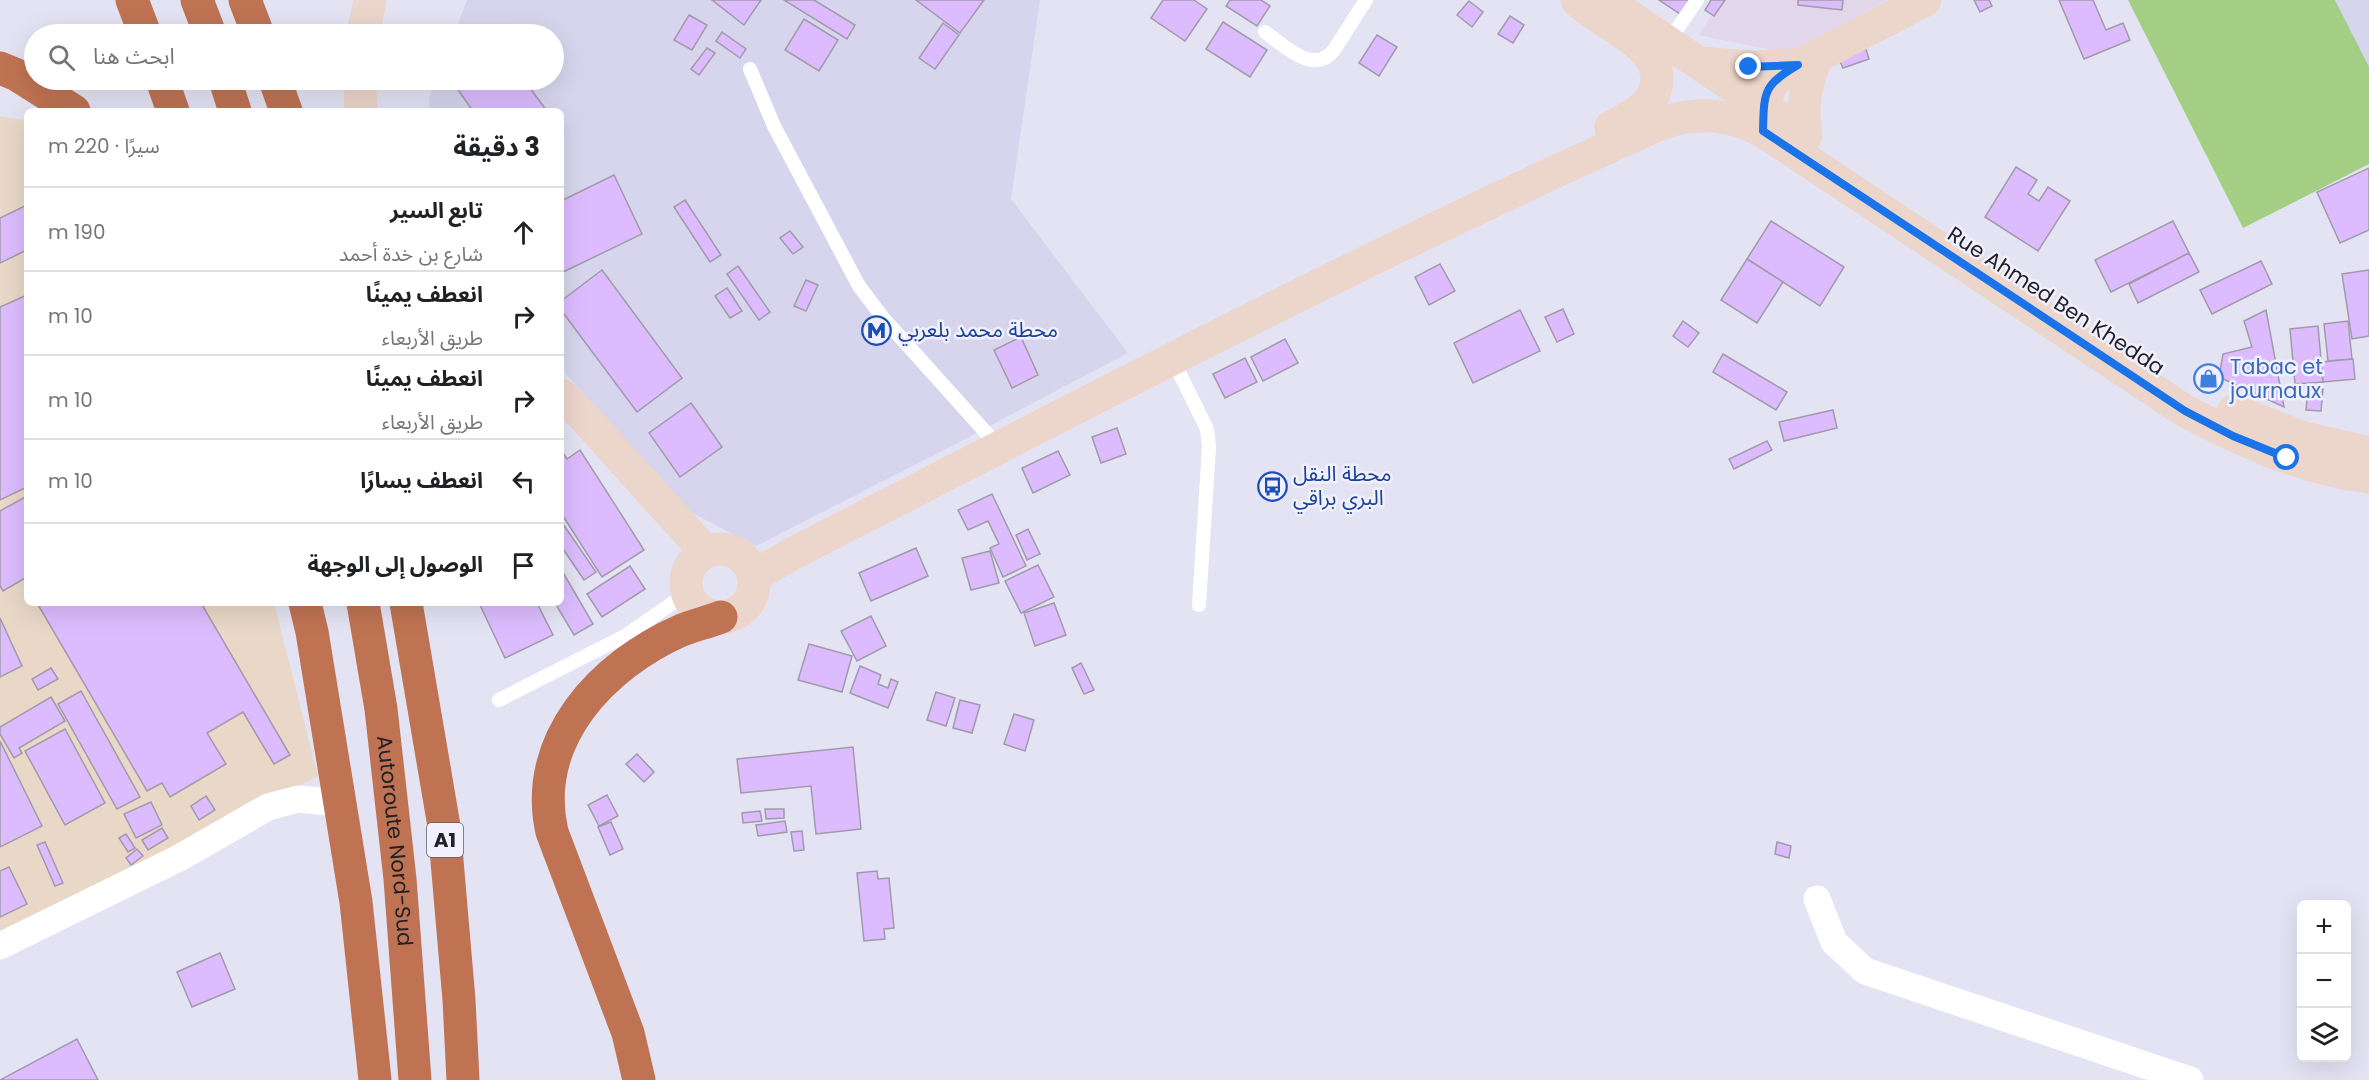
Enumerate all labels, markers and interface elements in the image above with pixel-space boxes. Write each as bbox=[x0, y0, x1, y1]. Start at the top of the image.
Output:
search box bbox=[24, 24, 564, 90]
icon: search bbox=[45, 41, 78, 74]
text: ابحث هنا bbox=[93, 41, 175, 72]
route end bbox=[1735, 53, 1761, 79]
text: 3 دقيقة bbox=[453, 129, 540, 165]
text: سيرًا · 220 m bbox=[48, 132, 160, 160]
text: تابع السير bbox=[390, 195, 483, 226]
icon: ahead bbox=[507, 216, 540, 249]
text: 190 m bbox=[48, 218, 106, 246]
street label: Rue Ahmed Ben Khedda bbox=[1942, 219, 2170, 382]
text: شارع بن خدة أحمد bbox=[339, 240, 483, 268]
text: انعطف يمينًا bbox=[366, 279, 483, 310]
icon: right bbox=[507, 300, 540, 333]
text: 10 m bbox=[48, 302, 93, 330]
metro station icon: محطة محمد بلعربي bbox=[861, 314, 893, 346]
place label: محطة محمد بلعربي bbox=[898, 315, 1058, 346]
text: طريق الأربعاء bbox=[382, 324, 483, 352]
place label: Tabac et journaux bbox=[2229, 352, 2323, 405]
text: انعطف يمينًا bbox=[366, 363, 483, 394]
shop icon: Tabac et journaux bbox=[2193, 363, 2225, 395]
icon: right bbox=[507, 384, 540, 417]
text: 10 m bbox=[48, 386, 93, 414]
text: طريق الأربعاء bbox=[382, 408, 483, 436]
route start bbox=[2273, 444, 2299, 470]
place label: محطة النقل البري براقي bbox=[1293, 459, 1392, 514]
text: انعطف يسارًا bbox=[360, 465, 483, 496]
icon: left bbox=[507, 465, 540, 498]
text: 10 m bbox=[48, 467, 93, 495]
bus stop icon: محطة النقل البري براقي bbox=[1256, 470, 1288, 502]
text: الوصول إلى الوجهة bbox=[308, 549, 483, 580]
icon: arrive bbox=[507, 549, 540, 582]
street label: Autoroute Nord-Sud bbox=[370, 734, 420, 947]
road number: A1 bbox=[427, 823, 463, 857]
map controls bbox=[2297, 900, 2351, 1062]
button: + bbox=[2297, 900, 2351, 954]
button: − bbox=[2297, 954, 2351, 1008]
button: layers bbox=[2297, 1008, 2351, 1062]

